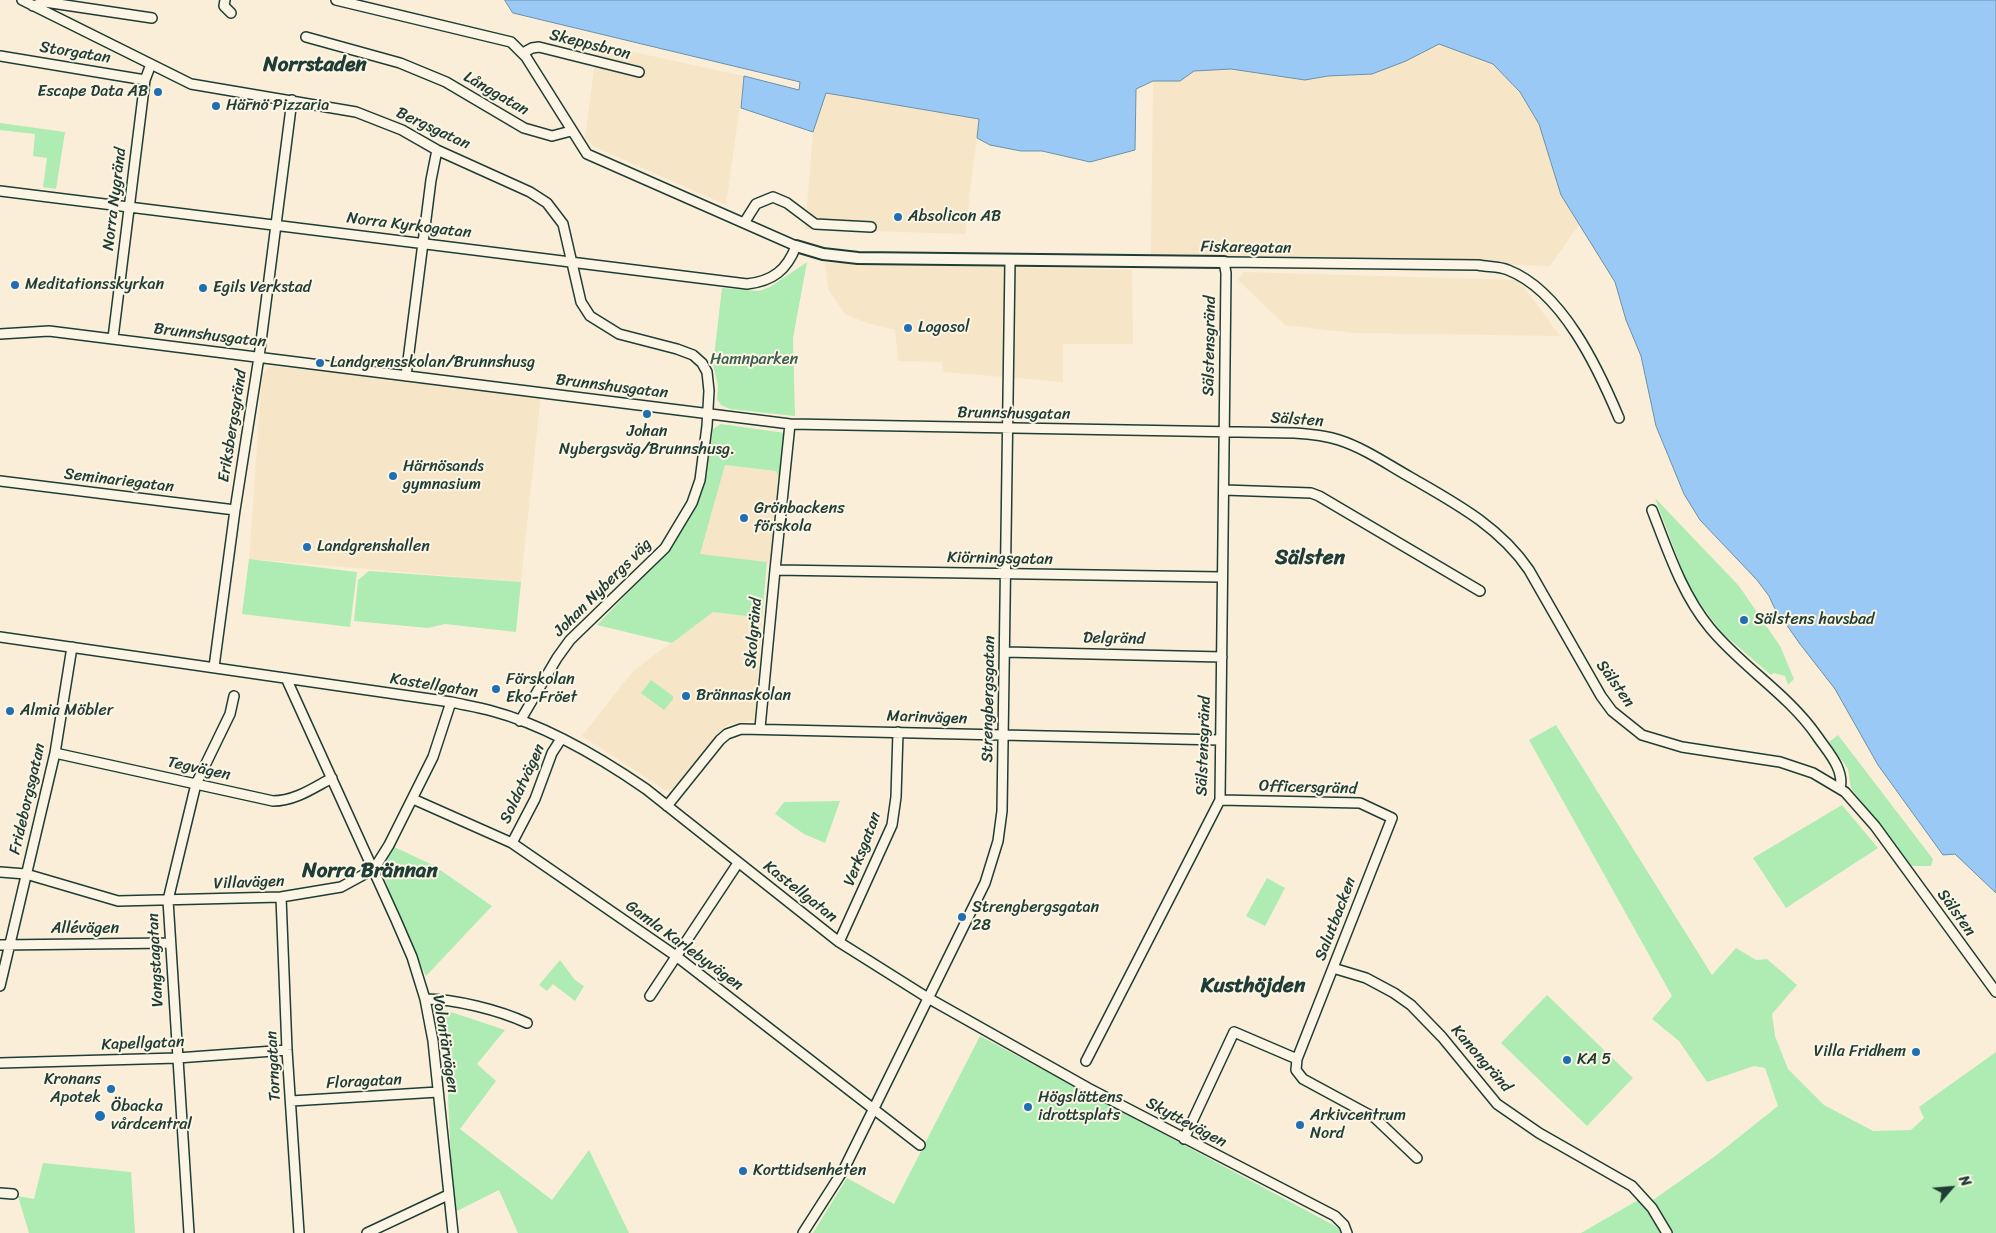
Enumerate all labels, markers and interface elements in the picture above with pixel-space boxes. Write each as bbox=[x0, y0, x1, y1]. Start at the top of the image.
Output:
street label: Skeppsbron bbox=[547, 26, 633, 64]
street label: Storgatan bbox=[38, 38, 112, 68]
district label: Norrstaden bbox=[263, 53, 367, 79]
street label: Långgatan bbox=[460, 68, 532, 120]
place label: Escape Data AB bbox=[38, 82, 148, 102]
marker: Escape Data AB bbox=[152, 86, 164, 98]
place label: Härnö Pizzaria bbox=[226, 96, 329, 116]
marker: Härnö Pizzaria bbox=[210, 100, 222, 112]
street label: Bergsgatan bbox=[393, 104, 473, 154]
street label: Norra Nygränd bbox=[99, 146, 131, 252]
place label: Absolicon AB bbox=[908, 207, 1001, 227]
street label: Norra Kyrkogatan bbox=[346, 209, 472, 243]
marker: Absolicon AB bbox=[892, 211, 904, 223]
street label: Fiskaregatan bbox=[1200, 238, 1292, 258]
place label: Meditationsskyrkan bbox=[25, 275, 164, 295]
place label: Egils Verkstad bbox=[213, 278, 311, 298]
marker: Meditationsskyrkan bbox=[9, 279, 21, 291]
marker: Egils Verkstad bbox=[197, 282, 209, 294]
street label: Sälstensgränd bbox=[1200, 296, 1220, 396]
place label: Logosol bbox=[918, 318, 970, 338]
street label: Brunnshusgatan bbox=[153, 320, 267, 352]
marker: Logosol bbox=[902, 322, 914, 334]
park label: Hamnparken bbox=[710, 350, 798, 370]
place label: Landgrensskolan/Brunnshusg bbox=[330, 353, 535, 373]
marker: Landgrensskolan/Brunnshusg bbox=[314, 357, 326, 369]
street label: Eriksbergsgränd bbox=[215, 368, 251, 484]
street label: Brunnshusgatan bbox=[555, 371, 669, 403]
street label: Brunnshusgatan bbox=[957, 403, 1071, 425]
marker: Johan Nybergsväg/Brunnshusg. bbox=[641, 408, 653, 420]
street label: Sälsten bbox=[1270, 409, 1324, 431]
place label: Johan Nybergsväg/Brunnshusg. bbox=[559, 422, 735, 460]
place label: Härnösands gymnasium bbox=[403, 457, 484, 495]
street label: Seminariegatan bbox=[63, 465, 175, 497]
marker: Härnösands gymnasium bbox=[387, 470, 399, 482]
place label: Grönbackens förskola bbox=[754, 499, 845, 537]
marker: Grönbackens förskola bbox=[738, 512, 750, 524]
street label: Johan Nybergs väg bbox=[550, 535, 656, 641]
place label: Landgrenshallen bbox=[317, 537, 430, 557]
marker: Landgrenshallen bbox=[301, 541, 313, 553]
district label: Sälsten bbox=[1275, 546, 1345, 572]
street label: Kiörningsgatan bbox=[947, 548, 1053, 570]
street label: Skolgränd bbox=[741, 597, 767, 669]
place label: Sälstens havsbad bbox=[1754, 610, 1874, 630]
marker: Sälstens havsbad bbox=[1738, 614, 1750, 626]
street label: Delgränd bbox=[1083, 629, 1145, 649]
street label: Strengbergsgatan bbox=[978, 635, 1000, 763]
street label: Sälsten bbox=[1592, 657, 1638, 711]
street label: Kastellgatan bbox=[389, 670, 479, 702]
place label: Förskolan Eko-Fröet bbox=[506, 670, 577, 708]
marker: Förskolan Eko-Fröet bbox=[490, 683, 502, 695]
place label: Brännaskolan bbox=[696, 686, 791, 706]
marker: Brännaskolan bbox=[680, 690, 692, 702]
street label: Sälstensgränd bbox=[1193, 696, 1215, 796]
place label: Almia Möbler bbox=[20, 701, 113, 721]
marker: Almia Möbler bbox=[4, 705, 16, 717]
street label: Marinvägen bbox=[886, 707, 968, 729]
street label: Frideborgsgatan bbox=[6, 741, 50, 857]
street label: Soldatvägen bbox=[496, 741, 550, 827]
street label: Tegvägen bbox=[166, 753, 232, 785]
street label: Officersgränd bbox=[1259, 777, 1357, 799]
street label: Verksgatan bbox=[840, 809, 886, 889]
street label: Kastellgatan bbox=[759, 857, 841, 927]
district label: Norra Brännan bbox=[302, 859, 438, 885]
street label: Villavägen bbox=[213, 872, 285, 894]
street label: Salutbacken bbox=[1311, 874, 1361, 964]
street label: Sälsten bbox=[1933, 886, 1979, 940]
street label: Gamla Karlebyvägen bbox=[621, 897, 747, 995]
place label: Strengbergsgatan 28 bbox=[972, 898, 1099, 936]
marker: Strengbergsgatan 28 bbox=[956, 911, 968, 923]
street label: Vangstagatan bbox=[144, 913, 168, 1007]
street label: Allévägen bbox=[51, 919, 119, 939]
district label: Kusthöjden bbox=[1201, 974, 1305, 1000]
street label: Volontärvägen bbox=[428, 994, 462, 1094]
street label: Kanongränd bbox=[1447, 1021, 1515, 1097]
street label: Torngatan bbox=[263, 1030, 285, 1102]
street label: Kapellgatan bbox=[101, 1033, 185, 1055]
place label: Villa Fridhem bbox=[1814, 1042, 1906, 1062]
marker: Villa Fridhem bbox=[1910, 1046, 1922, 1058]
place label: KA 5 bbox=[1577, 1050, 1611, 1070]
marker: KA 5 bbox=[1561, 1054, 1573, 1066]
place label: Kronans Apotek bbox=[44, 1070, 101, 1108]
street label: Floragatan bbox=[326, 1070, 402, 1094]
marker: Kronans Apotek bbox=[105, 1083, 117, 1095]
place label: Högslättens idrottsplats bbox=[1038, 1088, 1123, 1126]
street label: Skyttevägen bbox=[1142, 1094, 1230, 1152]
place label: Öbacka vårdcentral bbox=[111, 1097, 192, 1135]
marker: Högslättens idrottsplats bbox=[1022, 1101, 1034, 1113]
place label: Arkivcentrum Nord bbox=[1310, 1106, 1406, 1144]
marker: Öbacka vårdcentral bbox=[93, 1109, 107, 1123]
marker: Arkivcentrum Nord bbox=[1294, 1119, 1306, 1131]
place label: Korttidsenheten bbox=[753, 1161, 866, 1181]
north arrow bbox=[1926, 1163, 1976, 1213]
marker: Korttidsenheten bbox=[737, 1165, 749, 1177]
text: N bbox=[1951, 1171, 1978, 1191]

